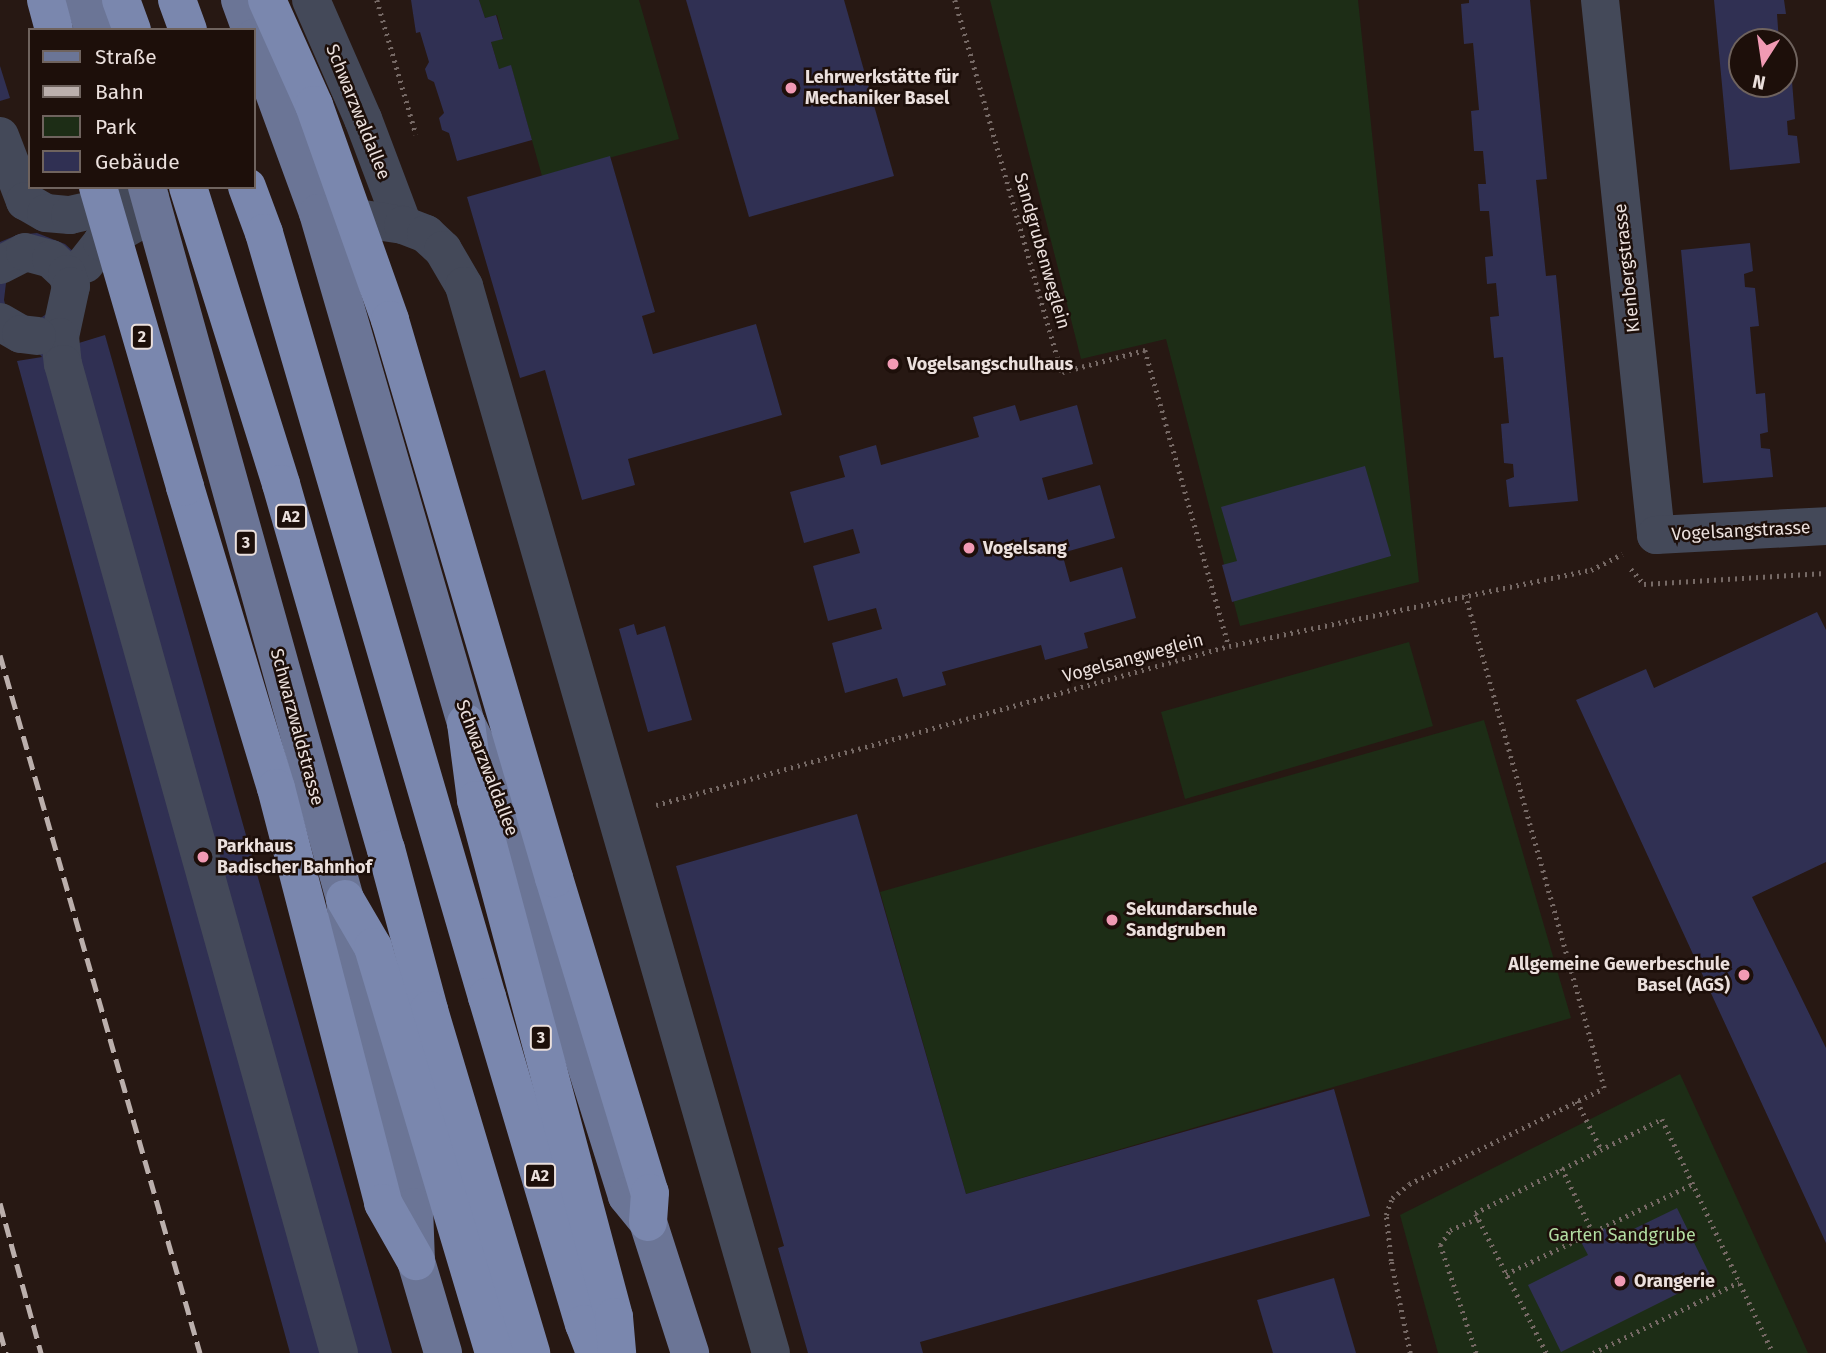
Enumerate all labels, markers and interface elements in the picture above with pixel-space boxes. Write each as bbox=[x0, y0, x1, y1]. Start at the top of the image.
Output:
legend bbox=[28, 28, 256, 189]
north arrow bbox=[1728, 28, 1798, 98]
street label: Schwarzwaldallee bbox=[321, 41, 395, 183]
text: Straße bbox=[95, 44, 157, 70]
place label: Lehrwerkstätte für Mechaniker Basel bbox=[805, 67, 959, 110]
text: N bbox=[1750, 70, 1768, 95]
text: Bahn bbox=[95, 79, 144, 105]
marker: Lehrwerkstätte für Mechaniker Basel bbox=[783, 80, 799, 96]
text: Park bbox=[95, 114, 136, 140]
text: Gebäude bbox=[95, 149, 180, 175]
street label: Sandgrubenweglein bbox=[1009, 170, 1075, 332]
street label: Kienbergstrasse bbox=[1609, 202, 1645, 334]
road number: 2 bbox=[130, 324, 154, 350]
place label: Vogelsangschulhaus bbox=[907, 353, 1073, 375]
marker: Vogelsangschulhaus bbox=[885, 356, 901, 372]
road number: A2 bbox=[274, 504, 308, 530]
street label: Vogelsangstrasse bbox=[1671, 517, 1811, 545]
road number: 3 bbox=[234, 530, 258, 556]
place label: Vogelsang bbox=[983, 537, 1067, 559]
marker: Vogelsang bbox=[961, 540, 977, 556]
street label: Vogelsangweglein bbox=[1060, 629, 1206, 687]
street label: Schwarzwaldstrasse bbox=[266, 646, 328, 808]
street label: Schwarzwaldallee bbox=[451, 697, 523, 839]
place label: Parkhaus Badischer Bahnhof bbox=[217, 836, 372, 878]
marker: Parkhaus Badischer Bahnhof bbox=[195, 849, 211, 865]
place label: Sekundarschule Sandgruben bbox=[1126, 899, 1258, 942]
marker: Sekundarschule Sandgruben bbox=[1104, 912, 1120, 928]
place label: Allgemeine Gewerbeschule Basel (AGS) bbox=[1508, 954, 1730, 996]
marker: Allgemeine Gewerbeschule Basel (AGS) bbox=[1736, 967, 1752, 983]
road number: 3 bbox=[529, 1026, 553, 1050]
road number: A2 bbox=[522, 1164, 558, 1188]
park label: Garten Sandgrube bbox=[1548, 1224, 1696, 1246]
place label: Orangerie bbox=[1634, 1270, 1715, 1292]
marker: Orangerie bbox=[1612, 1273, 1628, 1289]

